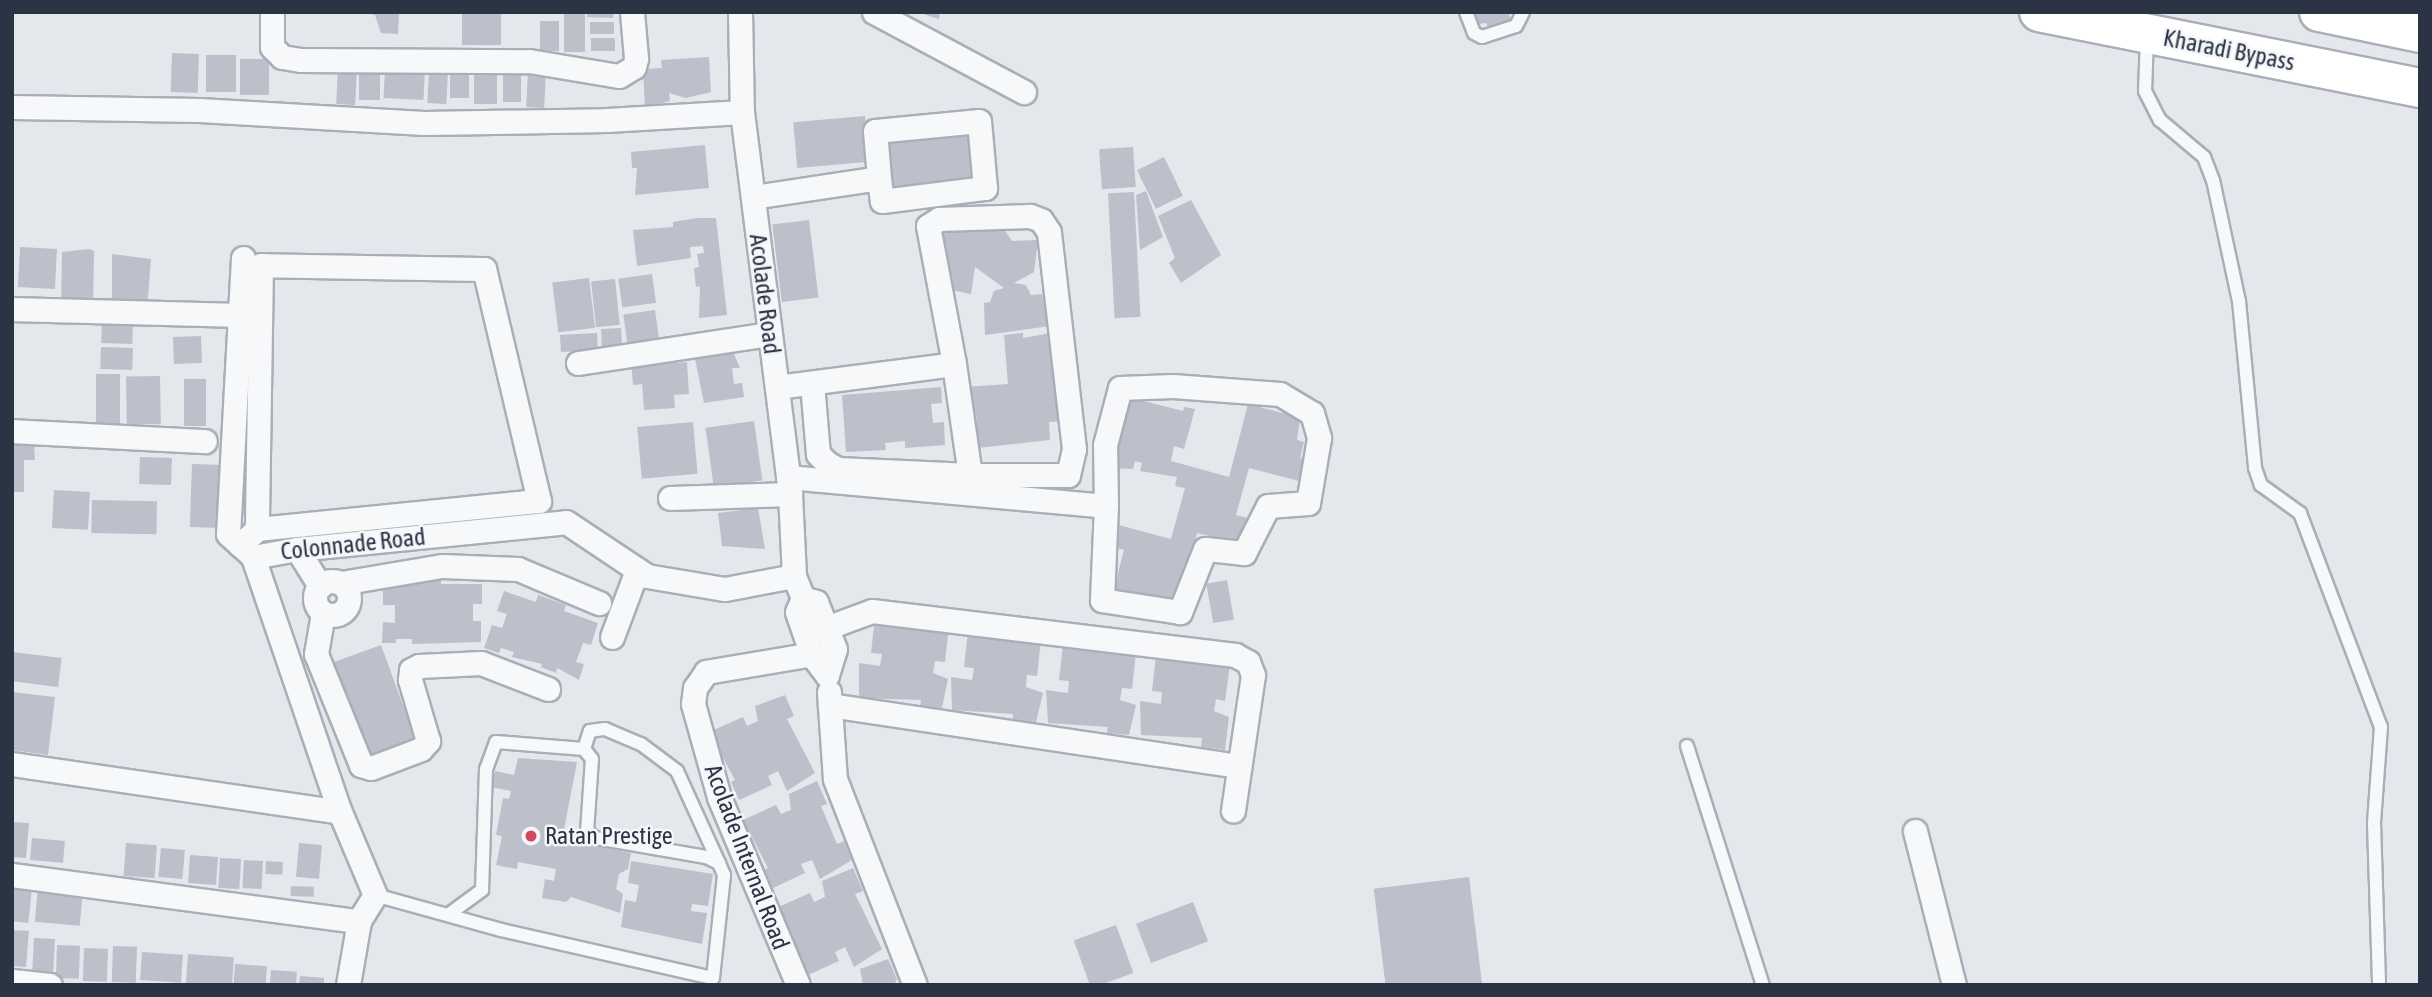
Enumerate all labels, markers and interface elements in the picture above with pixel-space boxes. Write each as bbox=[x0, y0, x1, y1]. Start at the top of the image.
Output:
street label: Kharadi Bypass bbox=[2161, 23, 2297, 77]
street label: Acolade Road bbox=[743, 232, 787, 356]
street label: Colonnade Road bbox=[279, 522, 427, 566]
street label: Acolade Internal Road bbox=[698, 761, 796, 953]
place label: Ratan Prestige bbox=[545, 822, 673, 850]
marker: Ratan Prestige bbox=[523, 828, 539, 844]

